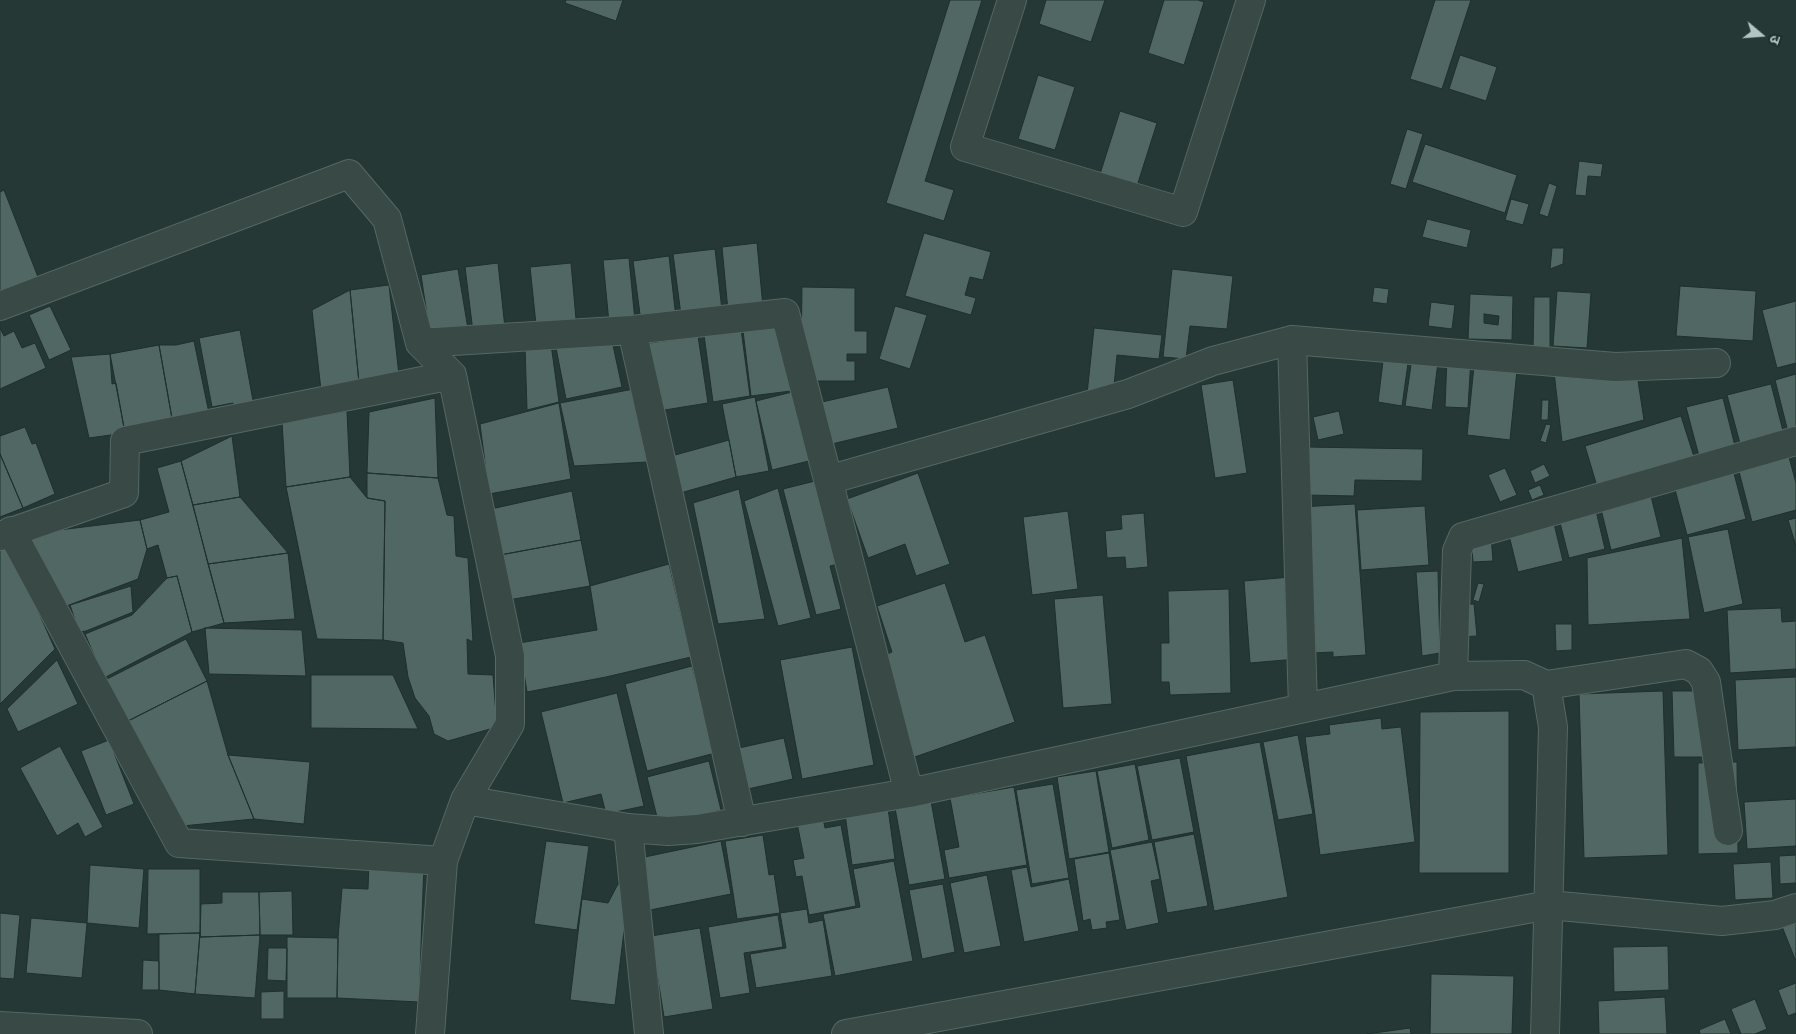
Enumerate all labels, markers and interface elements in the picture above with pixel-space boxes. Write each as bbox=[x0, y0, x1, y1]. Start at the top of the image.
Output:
north arrow bbox=[1736, 10, 1786, 60]
text: उ bbox=[1765, 33, 1785, 46]

